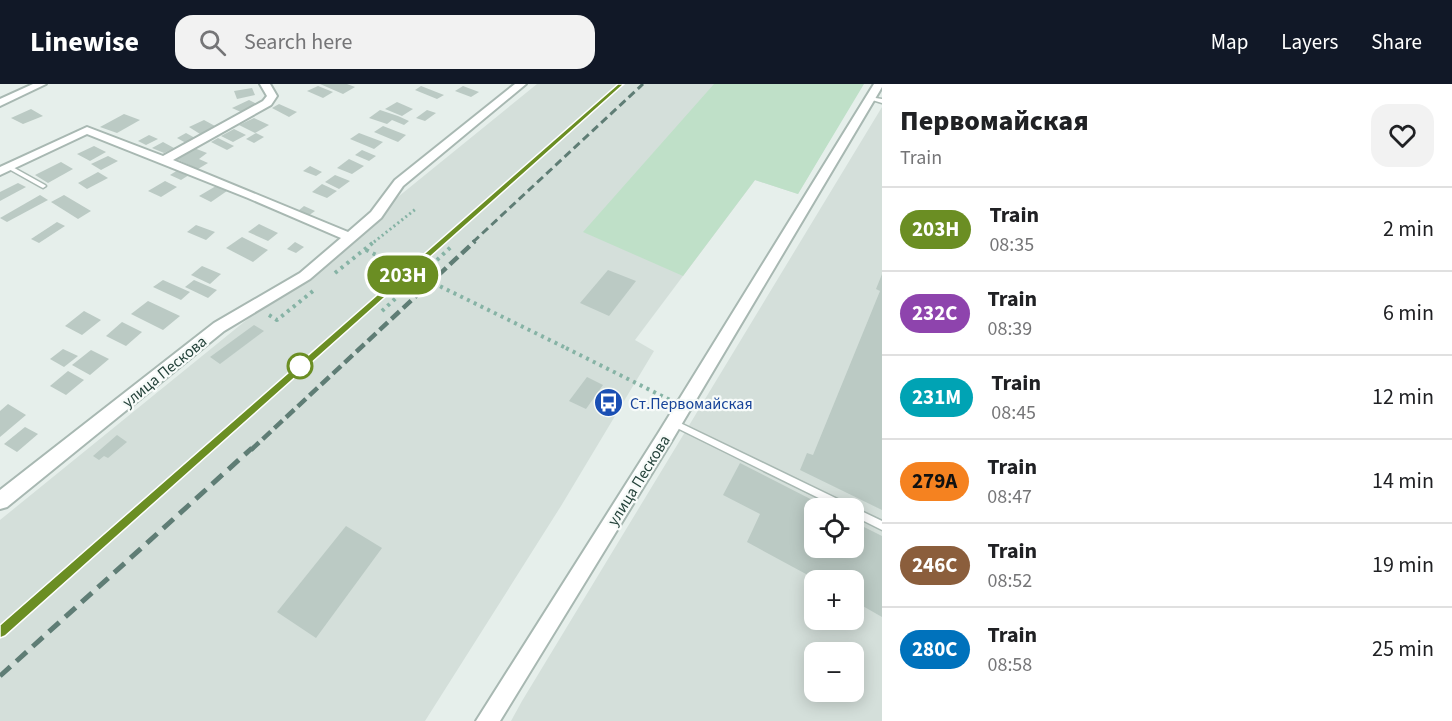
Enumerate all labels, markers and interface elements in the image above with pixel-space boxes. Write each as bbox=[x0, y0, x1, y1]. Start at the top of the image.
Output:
search box bbox=[175, 15, 595, 69]
text: Linewise bbox=[30, 22, 139, 62]
icon: search bbox=[196, 26, 229, 59]
text: Search here bbox=[244, 26, 352, 58]
text: Map bbox=[1211, 27, 1248, 57]
text: Layers bbox=[1281, 27, 1338, 57]
text: Share bbox=[1371, 27, 1422, 57]
text: Первомайская bbox=[900, 101, 1089, 141]
button: heart bbox=[1371, 104, 1434, 167]
text: Train bbox=[900, 144, 942, 172]
text: Train bbox=[989, 199, 1039, 231]
text: 2 min bbox=[1383, 213, 1434, 245]
text: 203Н bbox=[912, 214, 959, 244]
text: 08:35 bbox=[989, 231, 1034, 259]
line badge: 203Н bbox=[361, 256, 445, 294]
text: 203Н bbox=[379, 260, 427, 290]
text: Train bbox=[988, 283, 1037, 315]
text: 6 min bbox=[1383, 297, 1434, 329]
text: 232C bbox=[912, 298, 958, 328]
text: 08:39 bbox=[988, 315, 1032, 343]
street label: улица Пескова bbox=[118, 331, 212, 413]
unlabelled marker bbox=[287, 353, 313, 379]
text: Train bbox=[991, 367, 1041, 399]
text: 12 min bbox=[1372, 381, 1434, 413]
text: 231М bbox=[912, 382, 961, 412]
bus stop icon: Ст.Первомайская bbox=[593, 387, 625, 419]
place label: Ст.Первомайская bbox=[630, 393, 753, 415]
text: 08:45 bbox=[991, 399, 1036, 427]
street label: улица Пескова bbox=[602, 431, 676, 530]
text: Train bbox=[987, 451, 1037, 483]
text: 14 min bbox=[1372, 465, 1434, 497]
text: 279А bbox=[912, 466, 957, 496]
text: 08:47 bbox=[987, 483, 1032, 511]
map controls bbox=[804, 498, 864, 702]
button: locate bbox=[804, 498, 864, 558]
text: Train bbox=[988, 535, 1037, 567]
text: 19 min bbox=[1372, 549, 1434, 581]
text: 246С bbox=[912, 550, 958, 580]
text: 08:52 bbox=[988, 567, 1032, 595]
button: + bbox=[804, 570, 864, 630]
text: Train bbox=[988, 619, 1037, 651]
text: 25 min bbox=[1372, 633, 1434, 665]
text: 280С bbox=[912, 634, 958, 664]
button: − bbox=[804, 642, 864, 702]
text: 08:58 bbox=[988, 651, 1032, 679]

